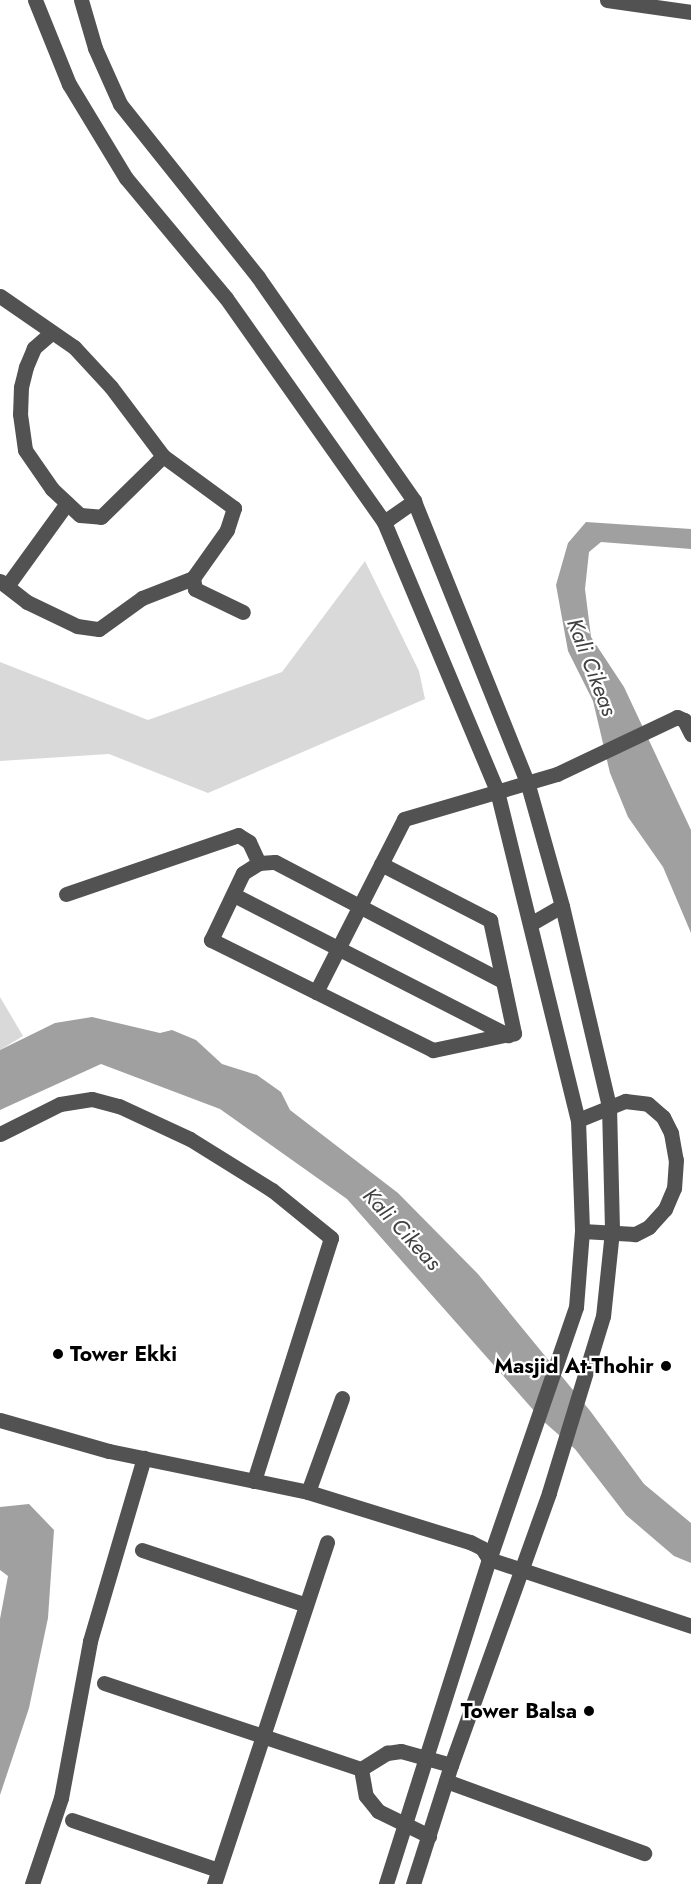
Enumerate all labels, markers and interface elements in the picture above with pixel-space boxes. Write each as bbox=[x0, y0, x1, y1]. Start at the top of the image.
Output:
water label: Kali Cikeas bbox=[561, 615, 623, 719]
water label: Kali Cikeas bbox=[357, 1183, 447, 1275]
place label: Tower Ekki bbox=[70, 1341, 177, 1367]
marker: Tower Ekki bbox=[51, 1347, 65, 1361]
place label: Masjid At-Thohir bbox=[494, 1353, 654, 1379]
marker: Masjid At-Thohir bbox=[659, 1359, 673, 1373]
place label: Tower Balsa bbox=[461, 1698, 577, 1724]
marker: Tower Balsa bbox=[582, 1704, 596, 1718]

